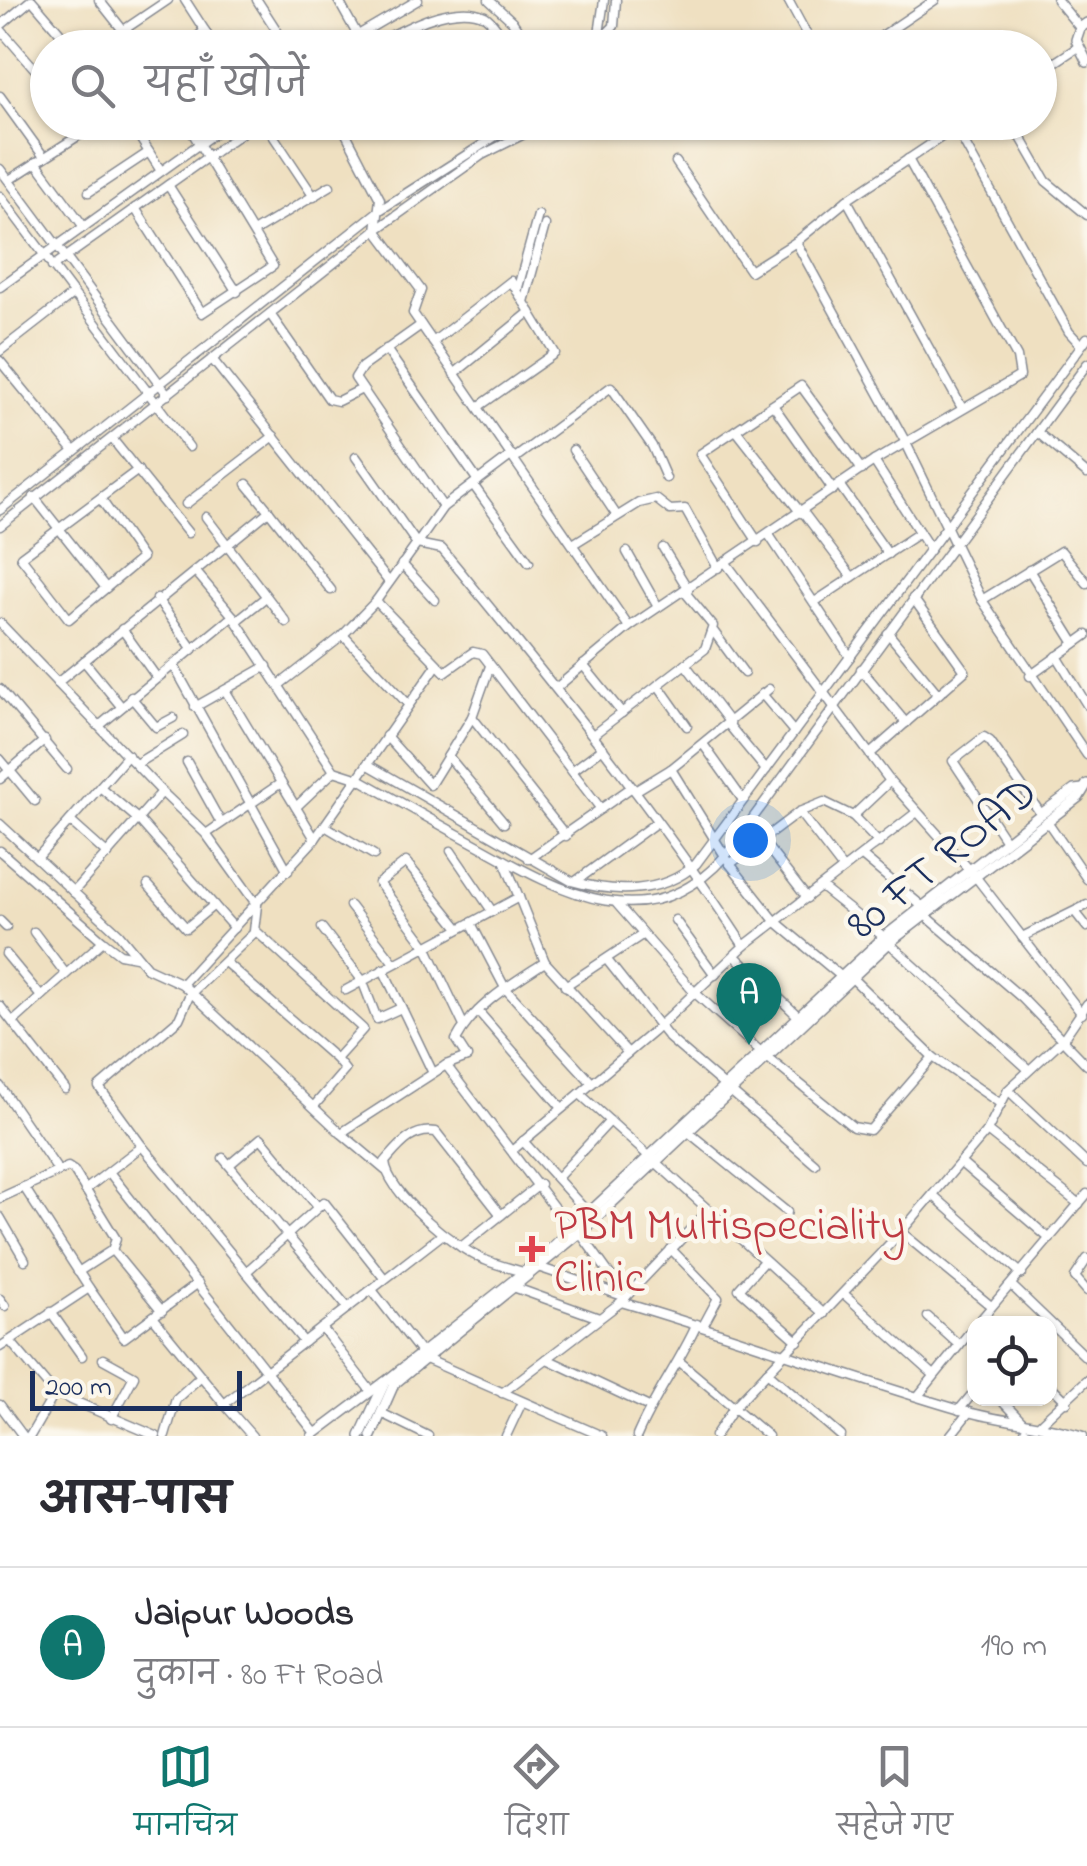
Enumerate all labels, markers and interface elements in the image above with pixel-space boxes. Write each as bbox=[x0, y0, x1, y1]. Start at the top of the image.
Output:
search box bbox=[30, 30, 1057, 140]
icon: search bbox=[65, 58, 120, 113]
text: यहाँ खोजें bbox=[145, 58, 308, 114]
street label: 80 FT ROAD bbox=[833, 762, 1053, 958]
your location bbox=[725, 815, 776, 866]
pin: A bbox=[716, 962, 782, 1045]
place label: PBM Multispeciality Clinic bbox=[554, 1195, 906, 1313]
marker: PBM Multispeciality Clinic bbox=[519, 1236, 545, 1262]
map controls bbox=[967, 1316, 1057, 1406]
button: locate bbox=[967, 1316, 1057, 1406]
scale bar bbox=[30, 1366, 242, 1410]
text: 200 m bbox=[45, 1368, 112, 1409]
text: आस-पास bbox=[40, 1471, 231, 1532]
text: Jaipur Woods bbox=[135, 1587, 354, 1643]
text: A bbox=[63, 1624, 82, 1671]
text: 190 m bbox=[981, 1624, 1047, 1671]
text: दुकान · 80 Ft Road bbox=[135, 1653, 383, 1700]
tab: मानचित्र bbox=[134, 1739, 237, 1856]
tab: दिशा bbox=[505, 1739, 569, 1856]
tab: सहेजे गए bbox=[837, 1739, 953, 1856]

